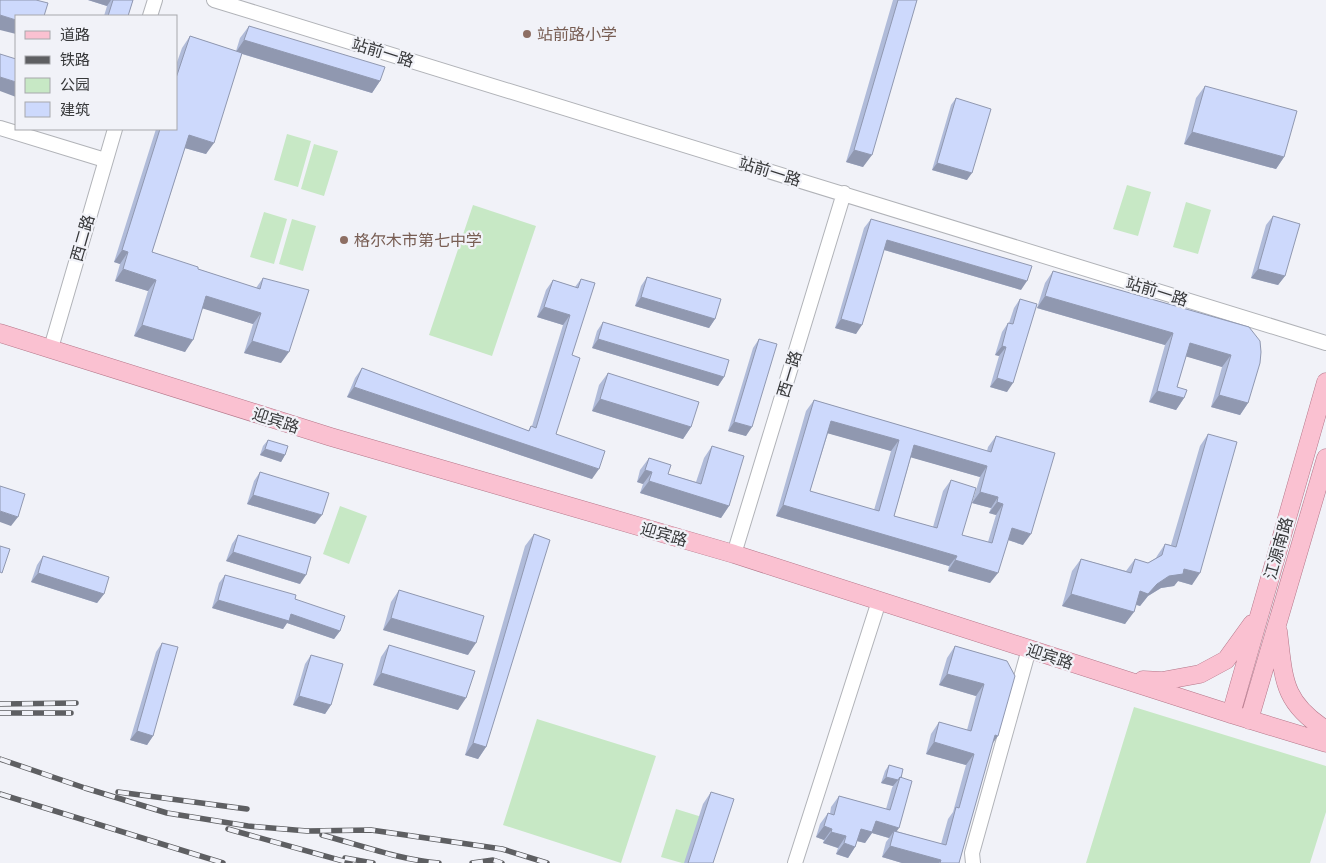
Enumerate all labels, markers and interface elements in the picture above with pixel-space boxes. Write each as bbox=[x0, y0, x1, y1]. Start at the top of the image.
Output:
legend bbox=[15, 15, 178, 130]
place label: 站前路小学 bbox=[537, 25, 617, 44]
text: 道路 bbox=[60, 26, 90, 44]
marker: 站前路小学 bbox=[521, 28, 533, 40]
street label: 站前一路 bbox=[349, 34, 416, 71]
text: 铁路 bbox=[60, 51, 90, 69]
text: 公园 bbox=[60, 76, 90, 94]
text: 建筑 bbox=[60, 101, 90, 119]
street label: 站前一路 bbox=[736, 153, 803, 190]
street label: 西二路 bbox=[67, 212, 98, 264]
place label: 格尔木市第七中学 bbox=[354, 231, 482, 250]
marker: 格尔木市第七中学 bbox=[338, 234, 350, 246]
street label: 站前一路 bbox=[1123, 273, 1190, 310]
street label: 西一路 bbox=[773, 348, 806, 400]
street label: 迎宾路 bbox=[250, 404, 302, 437]
street label: 江源南路 bbox=[1261, 515, 1296, 582]
street label: 迎宾路 bbox=[638, 519, 690, 550]
street label: 迎宾路 bbox=[1024, 640, 1076, 673]

